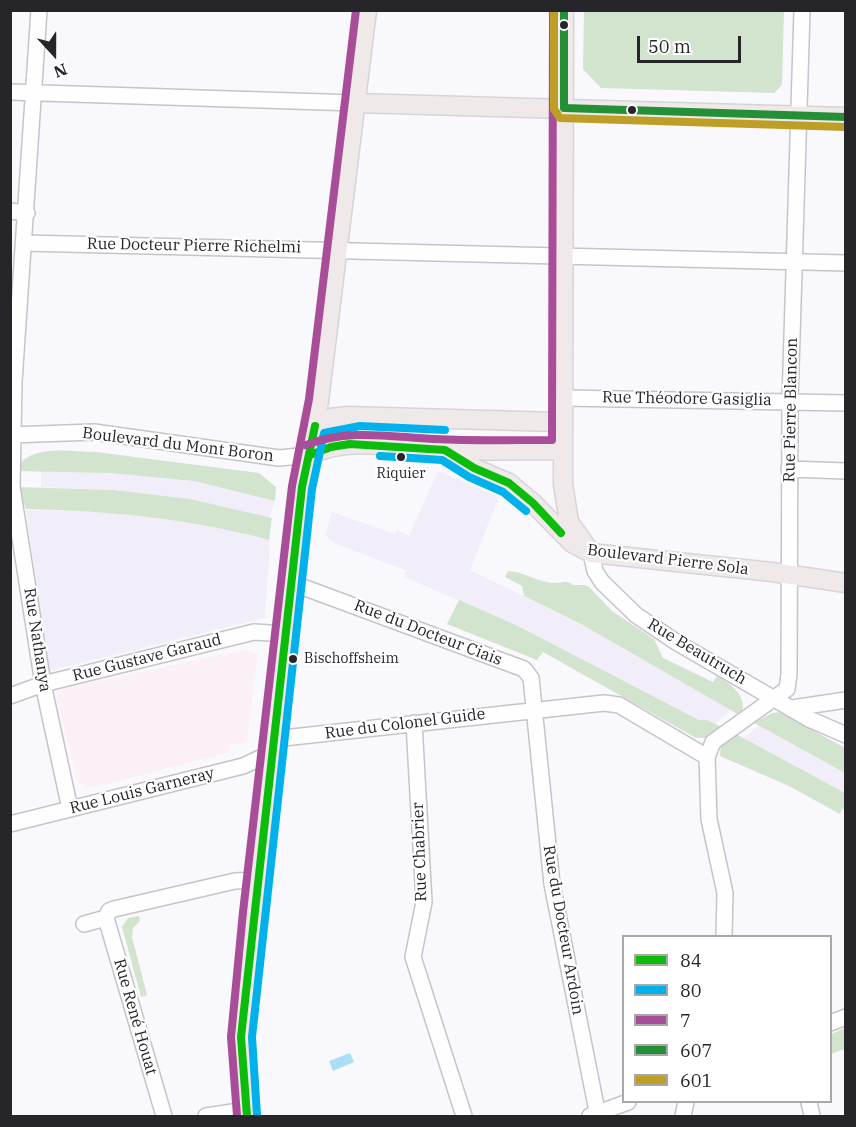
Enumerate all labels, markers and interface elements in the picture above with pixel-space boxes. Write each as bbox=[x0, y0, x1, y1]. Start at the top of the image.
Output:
unlabelled marker bbox=[558, 19, 570, 31]
north arrow bbox=[24, 24, 84, 84]
scale bar bbox=[640, 24, 744, 62]
text: 50 m bbox=[648, 35, 691, 58]
text: N bbox=[51, 59, 70, 82]
unlabelled marker bbox=[626, 104, 638, 116]
street label: Rue Docteur Pierre Richelmi bbox=[87, 235, 301, 257]
street label: Rue Pierre Blancon bbox=[780, 337, 802, 483]
street label: Rue Théodore Gasiglia bbox=[602, 388, 772, 410]
street label: Boulevard du Mont Boron bbox=[81, 424, 275, 466]
marker: Riquier bbox=[395, 451, 407, 463]
place label: Riquier bbox=[377, 466, 425, 482]
street label: Boulevard Pierre Sola bbox=[586, 541, 750, 579]
street label: Rue Nathanya bbox=[19, 587, 55, 693]
street label: Rue du Docteur Ciais bbox=[351, 596, 505, 670]
street label: Rue Beautruch bbox=[644, 615, 750, 689]
street label: Rue Gustave Garaud bbox=[71, 630, 223, 686]
place label: Bischoffsheim bbox=[304, 651, 399, 667]
marker: Bischoffsheim bbox=[287, 653, 299, 665]
street label: Rue du Colonel Guide bbox=[324, 705, 486, 743]
street label: Rue Louis Garneray bbox=[68, 764, 216, 818]
street label: Rue Chabrier bbox=[409, 802, 431, 902]
street label: Rue du Docteur Ardoin bbox=[539, 844, 587, 1016]
legend bbox=[622, 935, 832, 1103]
text: 84 bbox=[680, 949, 702, 972]
street label: Rue René Houat bbox=[109, 957, 161, 1077]
text: 80 bbox=[680, 979, 702, 1002]
text: 7 bbox=[680, 1009, 691, 1032]
text: 607 bbox=[680, 1039, 712, 1062]
text: 601 bbox=[680, 1069, 712, 1092]

